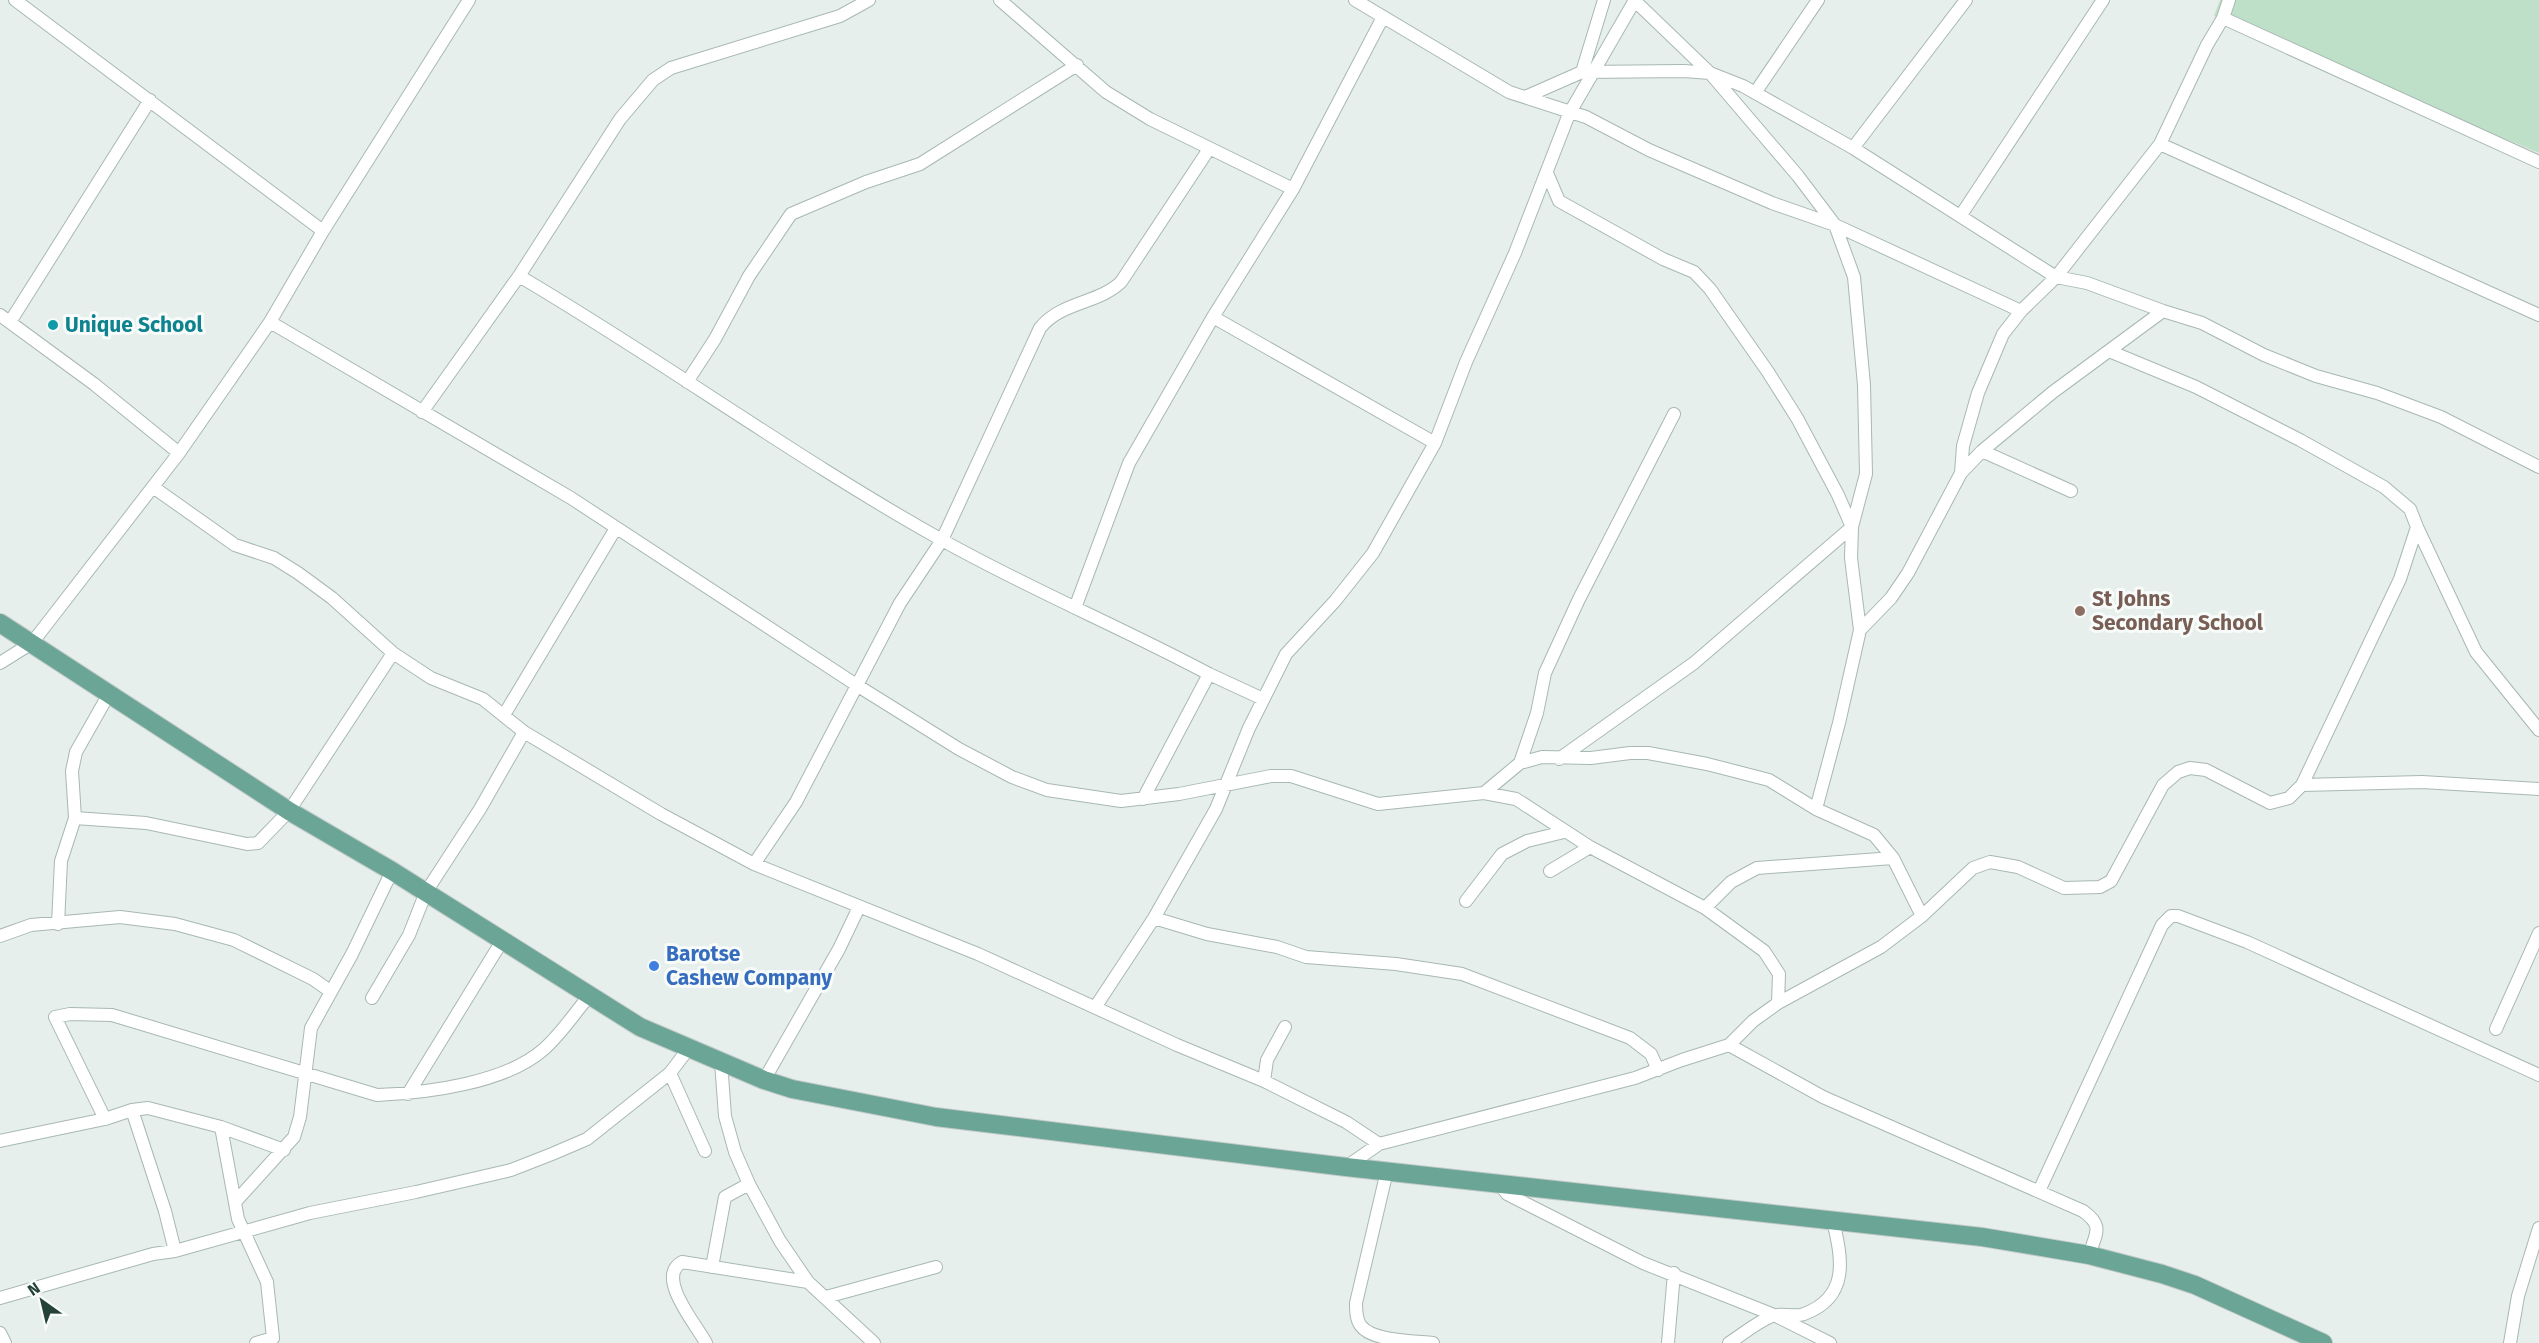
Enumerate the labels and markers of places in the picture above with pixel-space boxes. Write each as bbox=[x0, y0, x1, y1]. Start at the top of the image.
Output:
place label: Unique School bbox=[65, 312, 204, 338]
marker: Unique School bbox=[46, 318, 60, 332]
place label: St Johns Secondary School bbox=[2092, 586, 2264, 636]
marker: St Johns Secondary School bbox=[2073, 604, 2087, 618]
place label: Barotse Cashew Company bbox=[666, 941, 832, 991]
marker: Barotse Cashew Company bbox=[647, 959, 661, 973]

